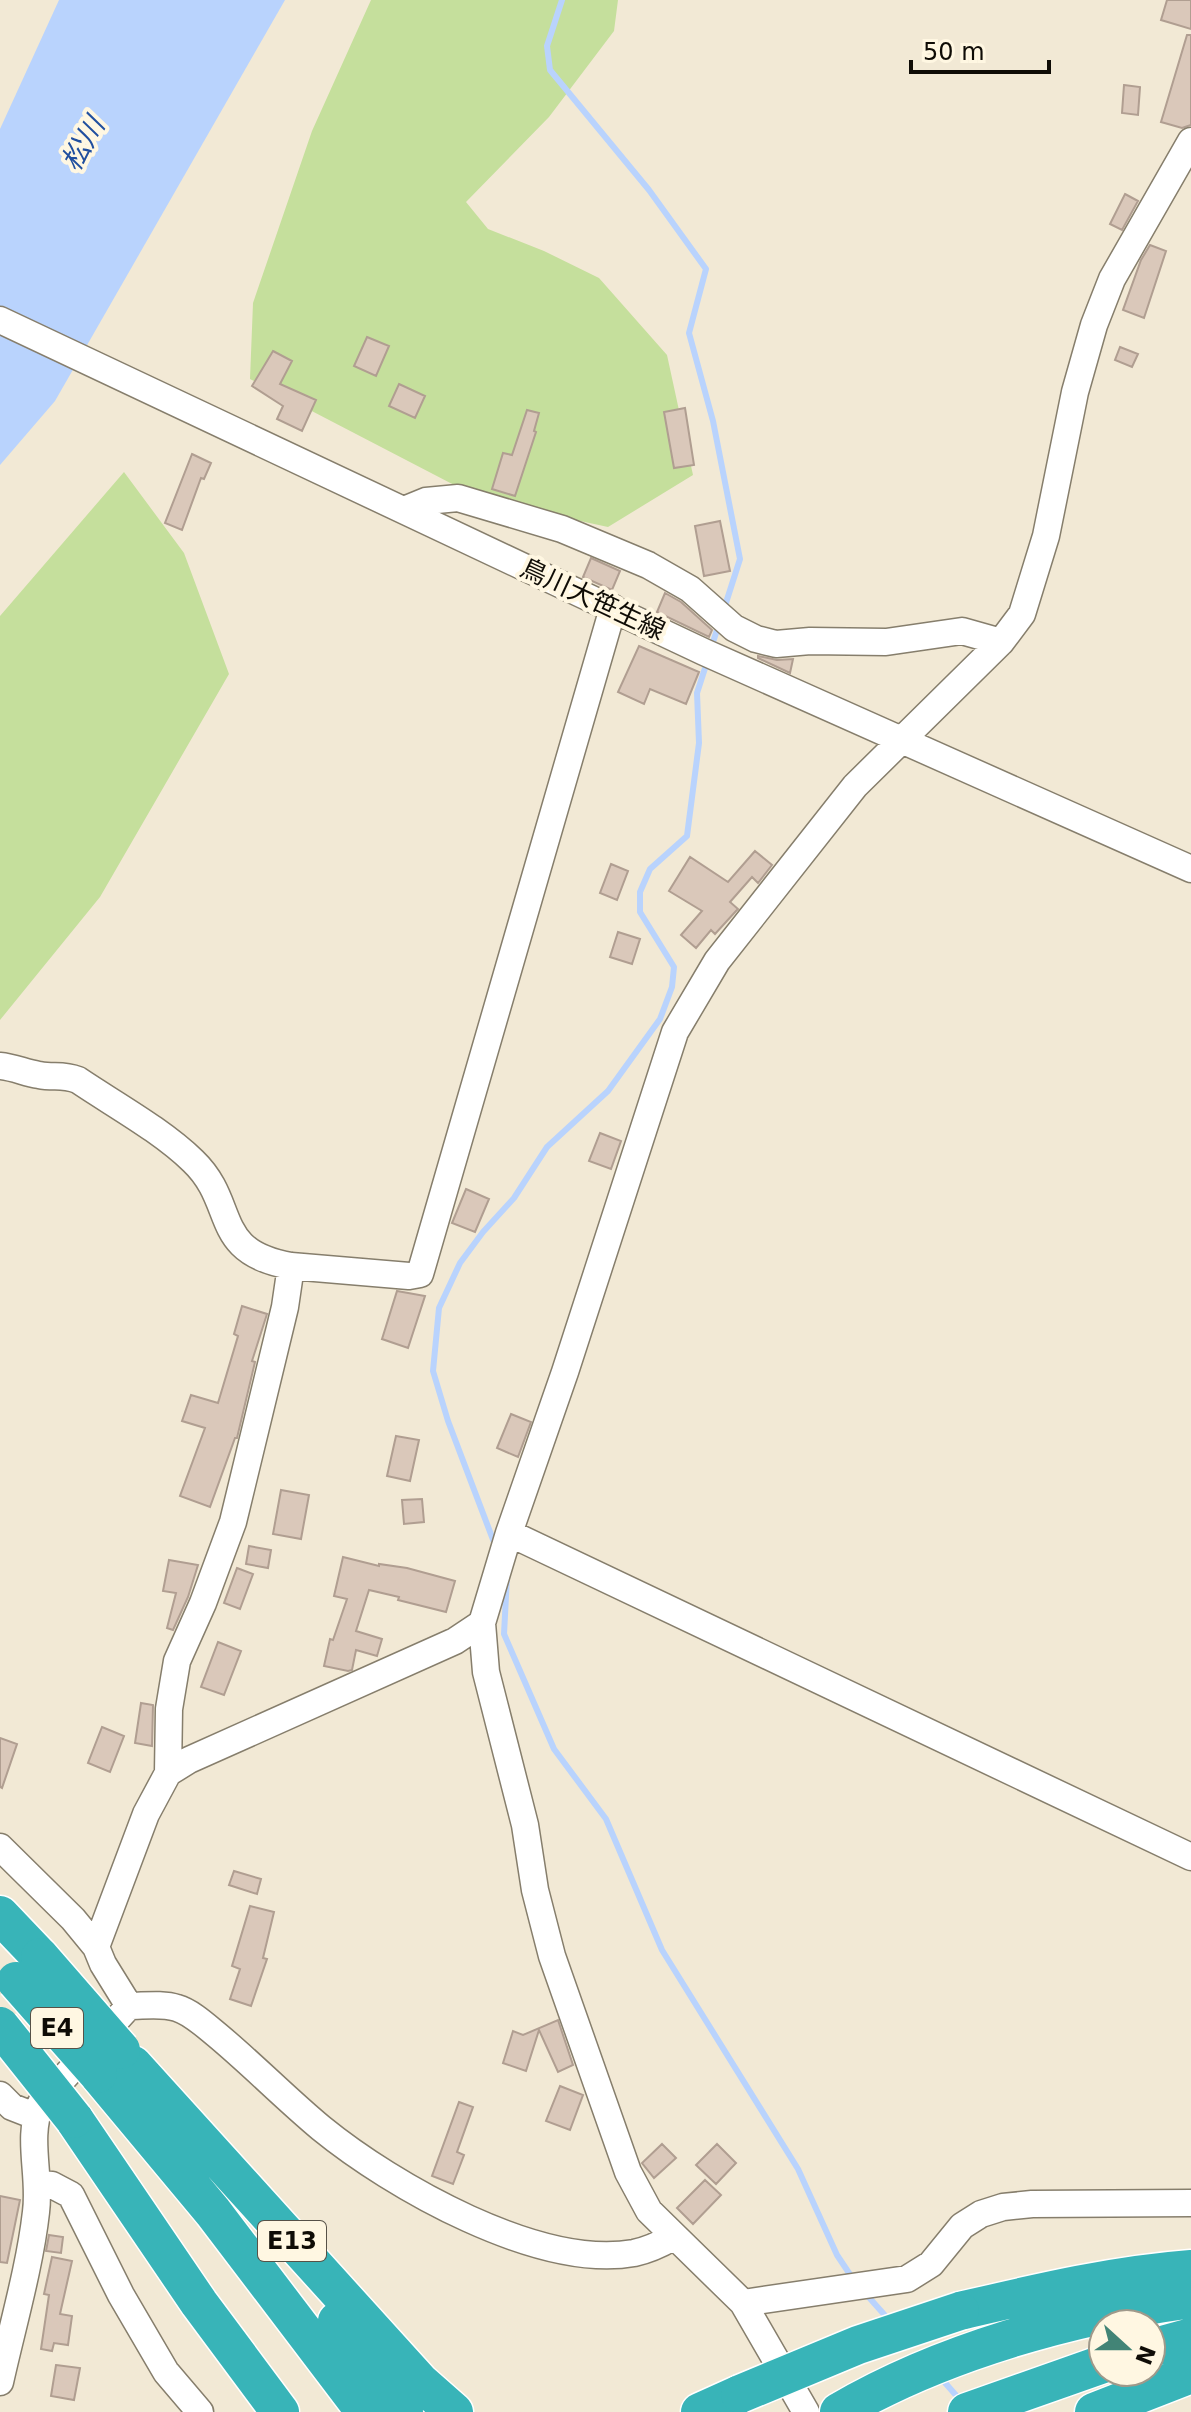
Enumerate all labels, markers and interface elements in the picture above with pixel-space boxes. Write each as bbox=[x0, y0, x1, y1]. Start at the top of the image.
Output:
scale bar bbox=[911, 24, 1049, 74]
text: 50 m bbox=[923, 38, 985, 66]
water label: 松川 bbox=[55, 109, 113, 177]
street label: 鳥川大笹生線 bbox=[516, 552, 670, 646]
road number: E4 bbox=[31, 2008, 83, 2048]
road number: E13 bbox=[258, 2221, 326, 2261]
north arrow bbox=[1087, 2308, 1167, 2388]
text: N bbox=[1130, 2342, 1160, 2368]

